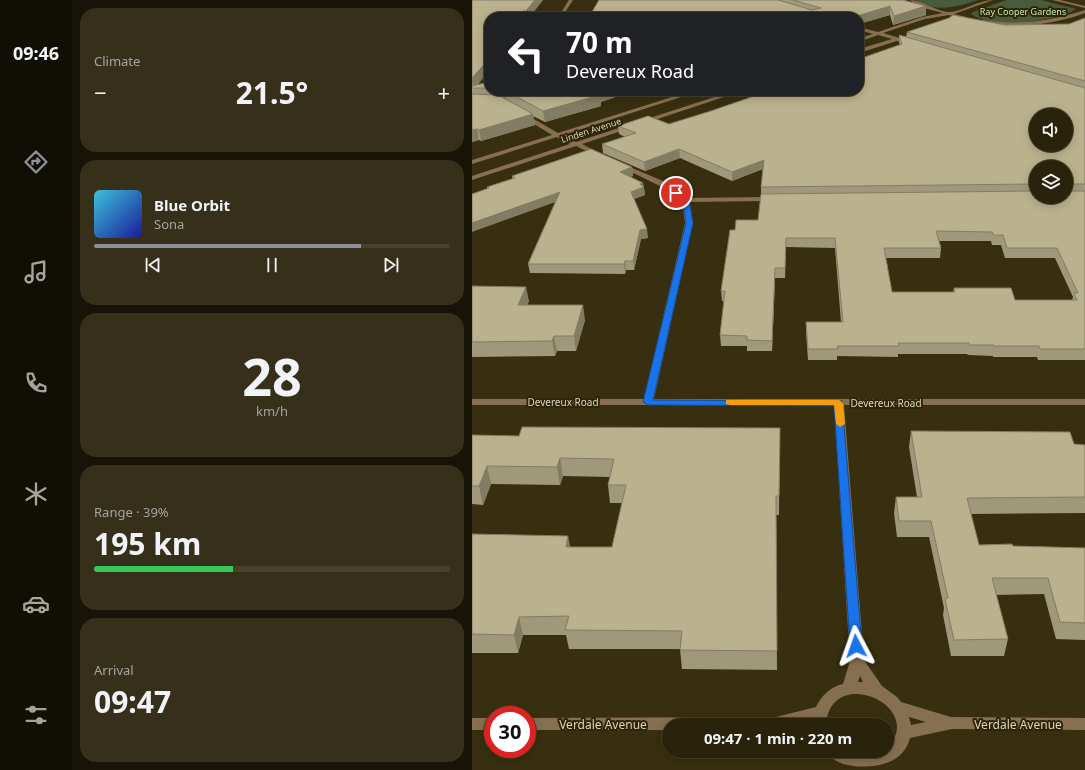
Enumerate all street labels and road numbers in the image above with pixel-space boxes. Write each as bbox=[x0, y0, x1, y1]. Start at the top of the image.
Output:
street label: Linden Avenue bbox=[559, 114, 623, 146]
street label: Devereux Road bbox=[527, 395, 599, 409]
street label: Devereux Road bbox=[850, 396, 922, 410]
street label: Verdale Avenue bbox=[559, 716, 647, 733]
street label: Verdale Avenue bbox=[974, 716, 1062, 733]

